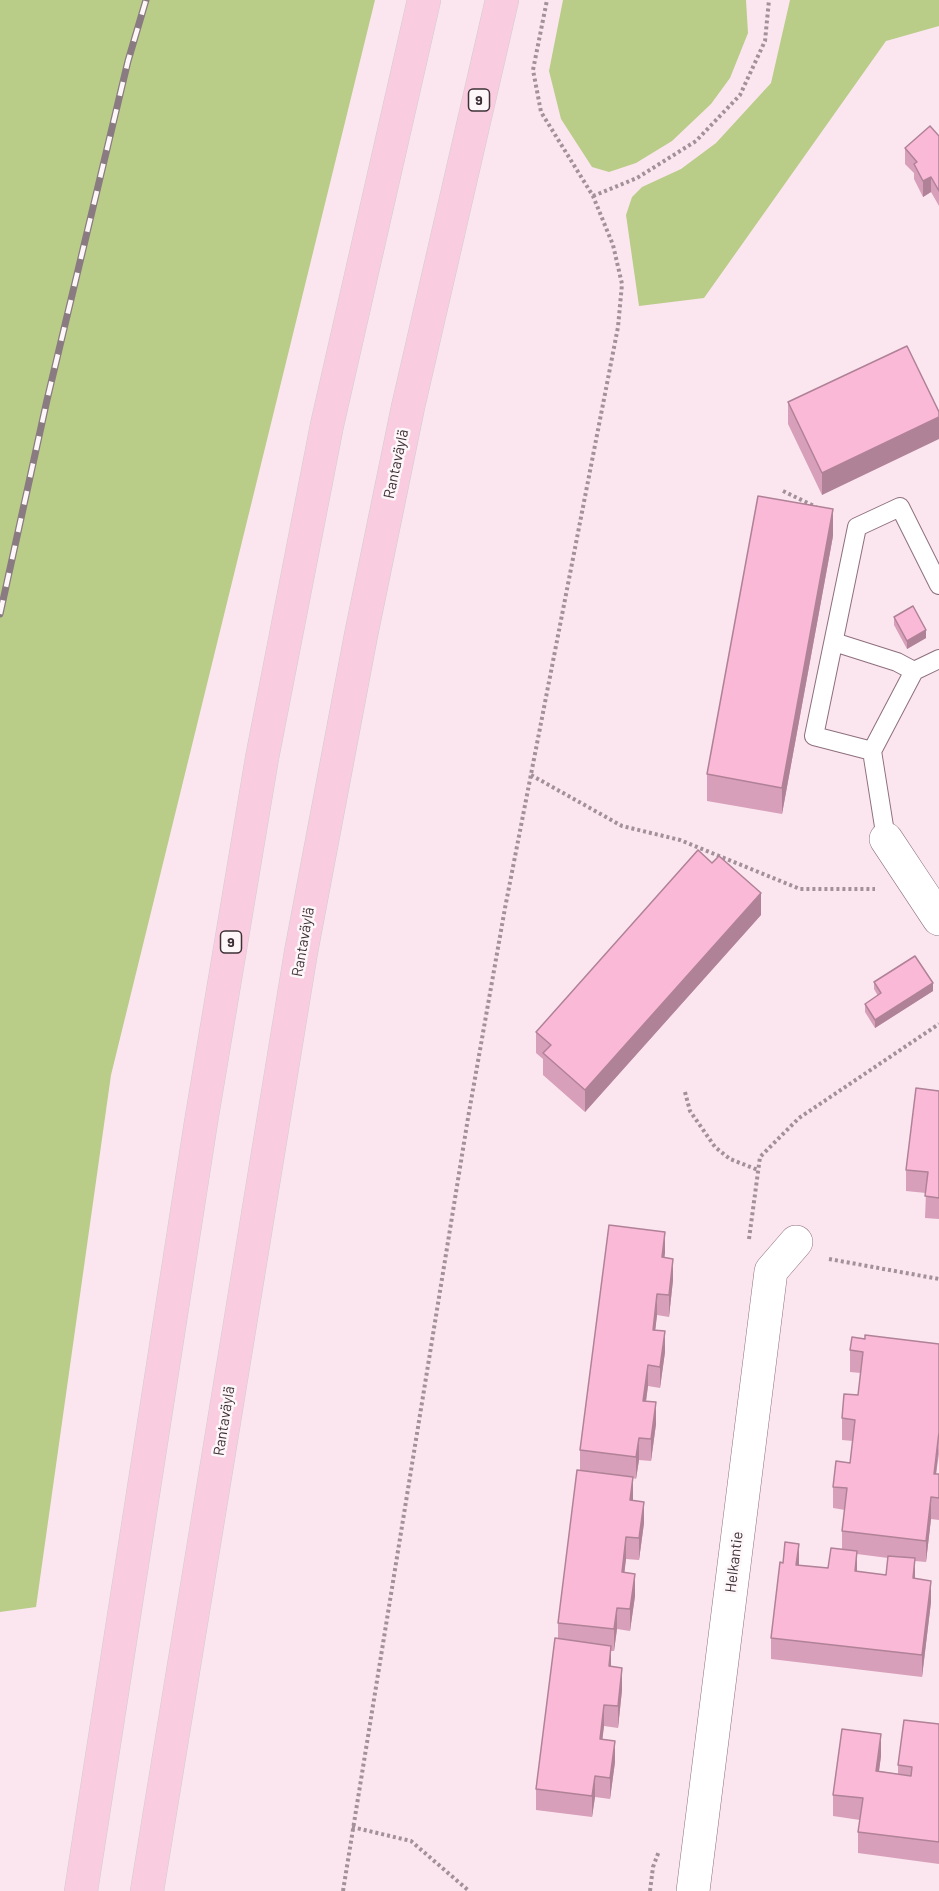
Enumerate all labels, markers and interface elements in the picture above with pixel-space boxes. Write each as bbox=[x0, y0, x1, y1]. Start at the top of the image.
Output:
road number: 9 bbox=[468, 89, 490, 111]
street label: Rantaväylä bbox=[380, 428, 412, 500]
street label: Rantaväylä bbox=[288, 906, 318, 978]
road number: 9 bbox=[220, 931, 242, 953]
street label: Rantaväylä bbox=[210, 1385, 238, 1457]
street label: Helkantie bbox=[721, 1530, 747, 1594]

